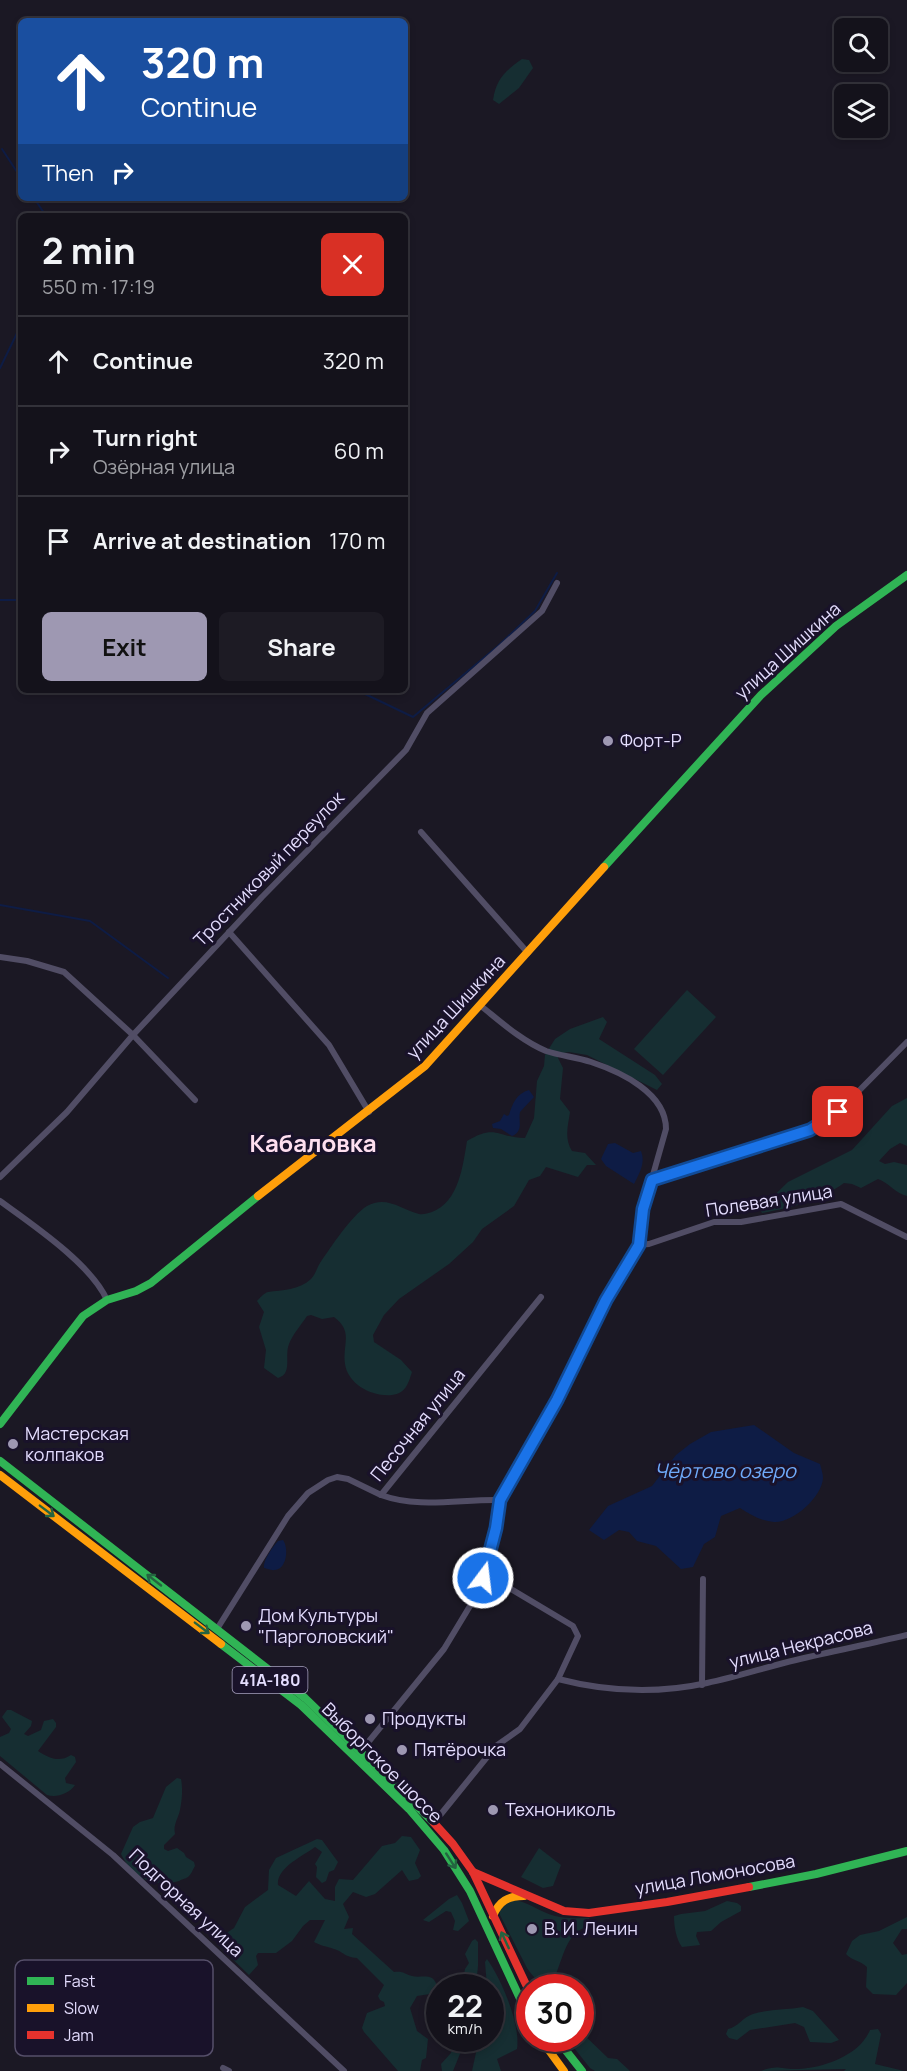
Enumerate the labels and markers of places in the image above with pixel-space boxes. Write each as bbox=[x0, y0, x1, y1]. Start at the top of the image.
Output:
place label: Форт-Р bbox=[620, 728, 682, 752]
marker: Форт-Р bbox=[601, 734, 615, 748]
pin bbox=[812, 1086, 863, 1137]
place label: Мастерская колпаков bbox=[25, 1421, 129, 1466]
marker: Мастерская колпаков bbox=[6, 1437, 20, 1451]
place label: Дом Культуры "Парголовский" bbox=[258, 1603, 394, 1648]
marker: Дом Культуры "Парголовский" bbox=[239, 1619, 253, 1633]
place label: Продукты bbox=[382, 1706, 466, 1730]
marker: Продукты bbox=[363, 1712, 377, 1726]
place label: Пятёрочка bbox=[414, 1737, 506, 1761]
marker: Пятёрочка bbox=[395, 1743, 409, 1757]
place label: Технониколь bbox=[505, 1797, 616, 1821]
marker: Технониколь bbox=[486, 1803, 500, 1817]
place label: В. И. Ленин bbox=[544, 1916, 638, 1940]
marker: В. И. Ленин bbox=[525, 1922, 539, 1936]

